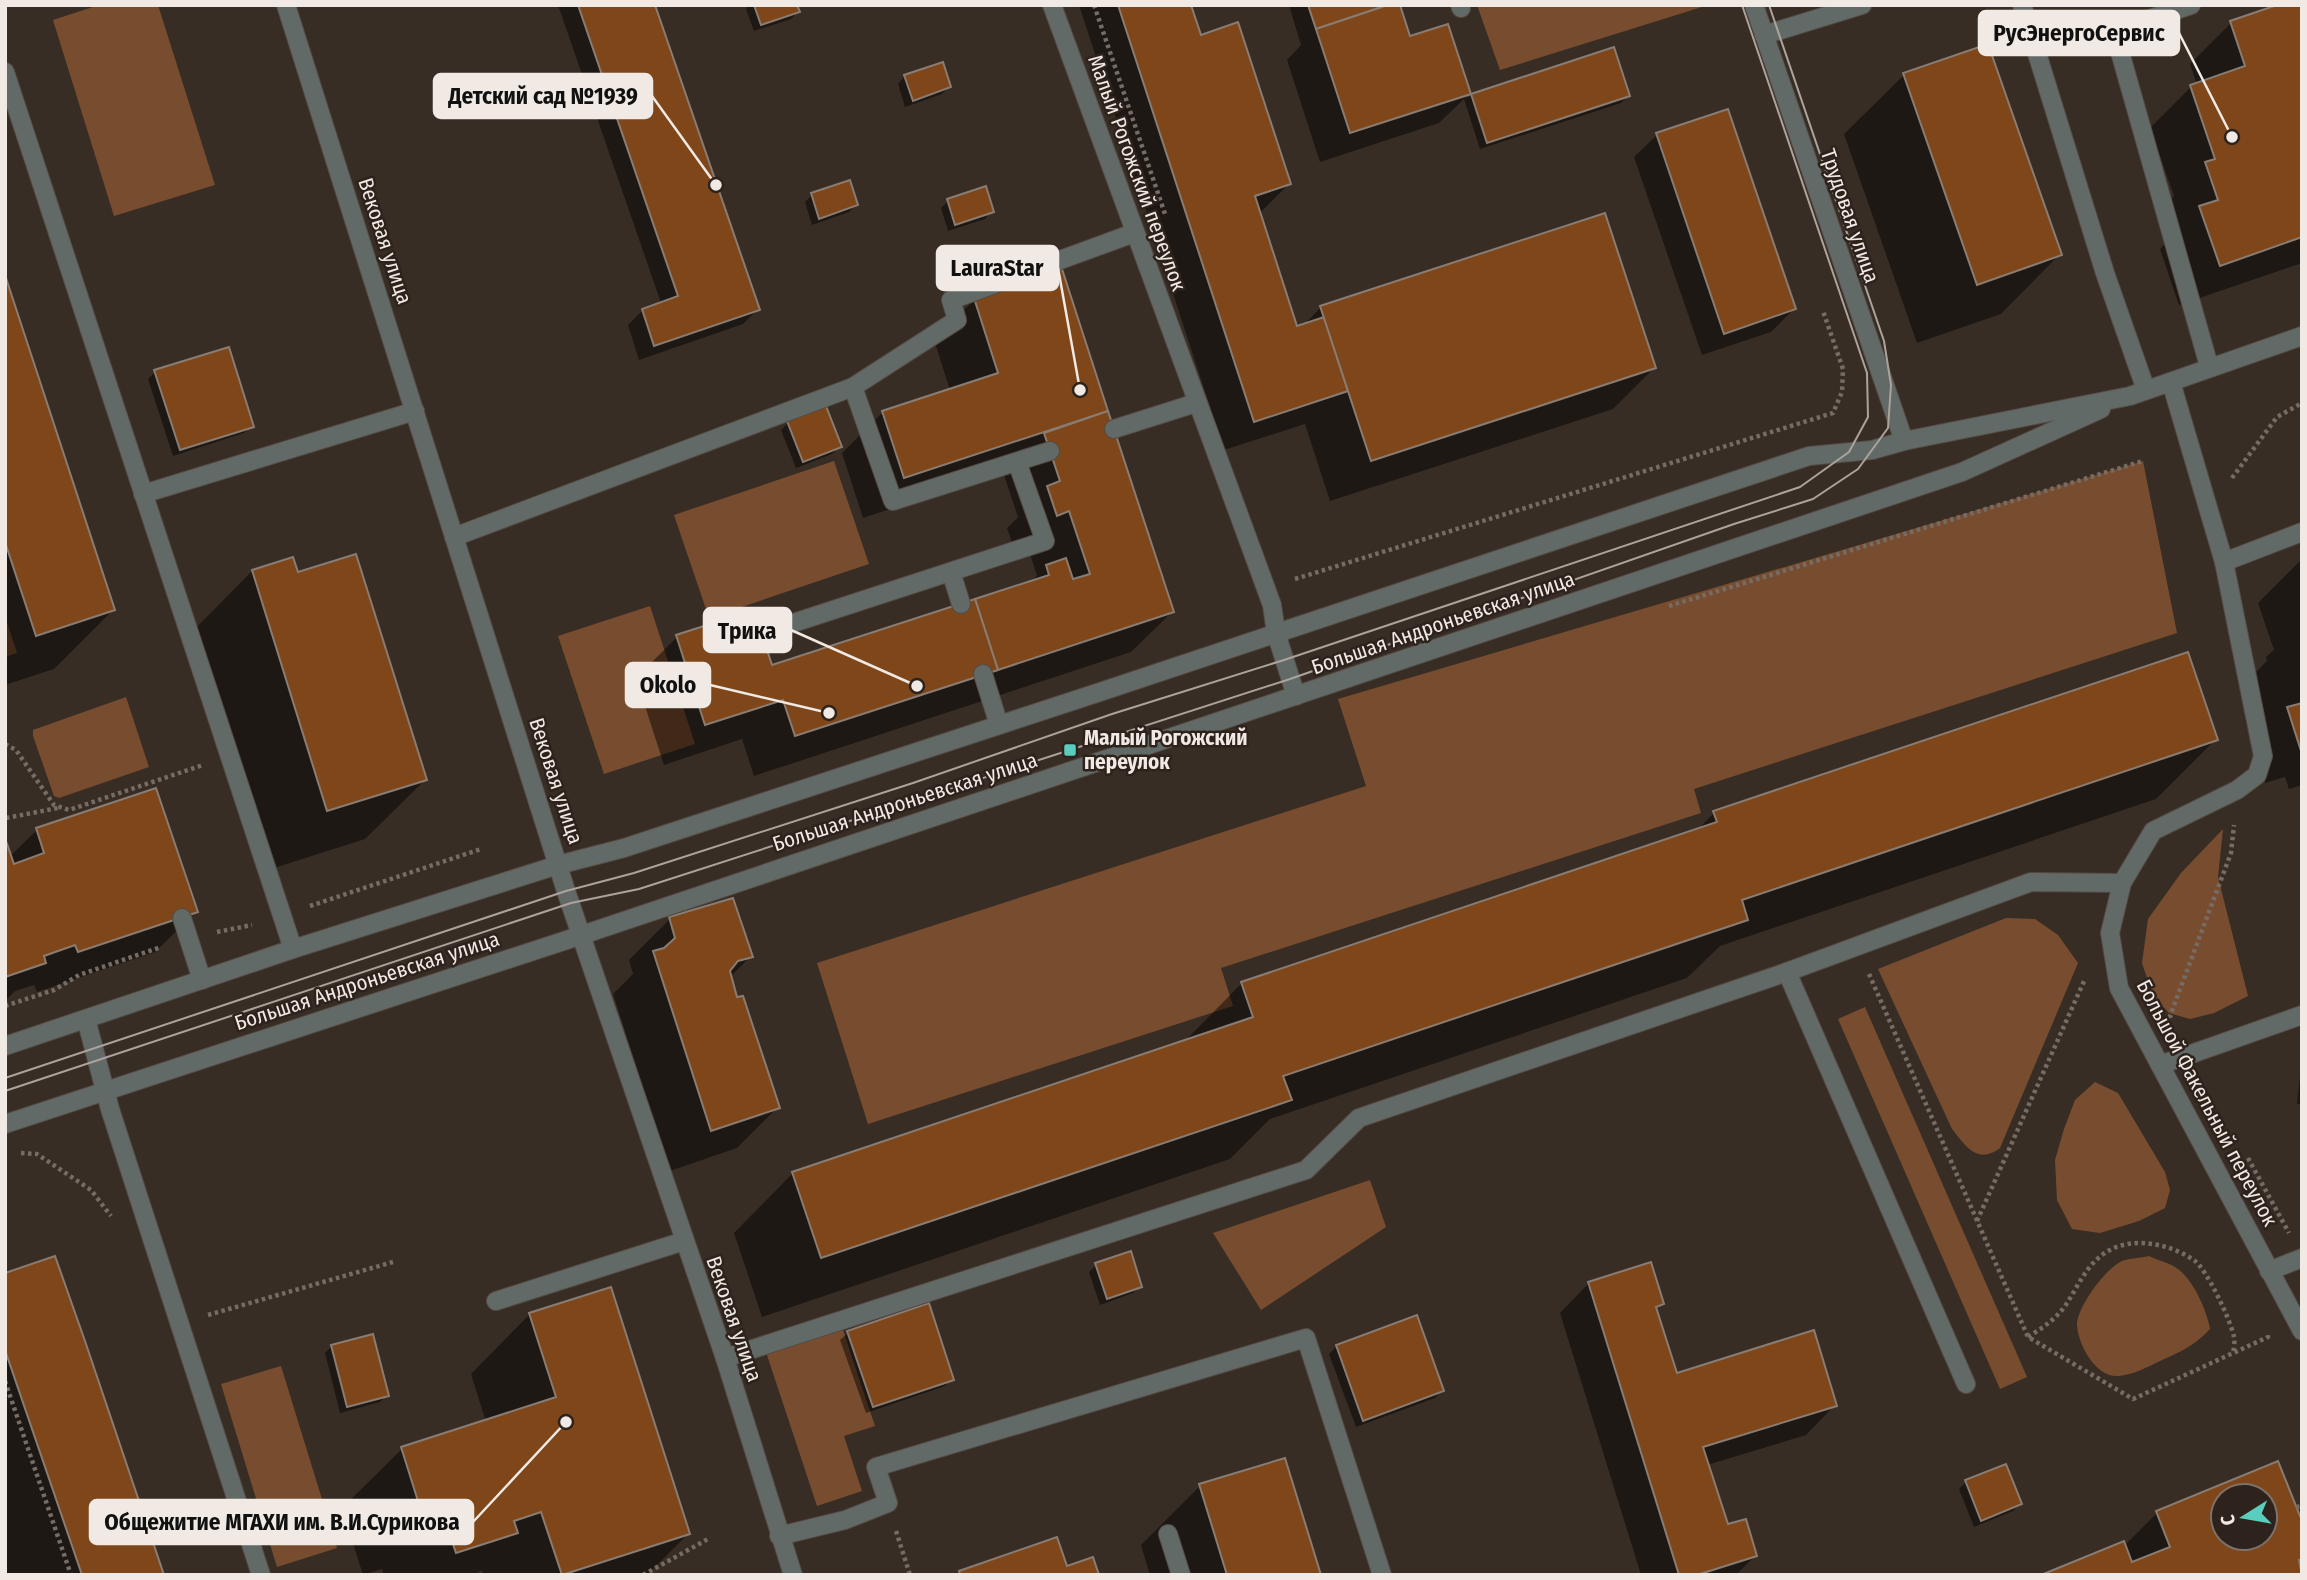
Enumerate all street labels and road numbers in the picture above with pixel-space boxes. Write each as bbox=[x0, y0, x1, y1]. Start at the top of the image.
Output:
street label: Малый Рогожский переулок bbox=[1082, 51, 1192, 295]
street label: Трудовая улица bbox=[1815, 146, 1885, 286]
street label: Вековая улица bbox=[352, 175, 418, 307]
street label: Большая Андроньевская улица bbox=[1308, 566, 1578, 680]
street label: Вековая улица bbox=[523, 715, 589, 847]
street label: Большая Андроньевская улица bbox=[769, 747, 1041, 857]
street label: Большая Андроньевская улица bbox=[231, 926, 503, 1036]
street label: Большой Факельный переулок bbox=[2131, 975, 2283, 1231]
street label: Вековая улица bbox=[700, 1253, 768, 1385]

